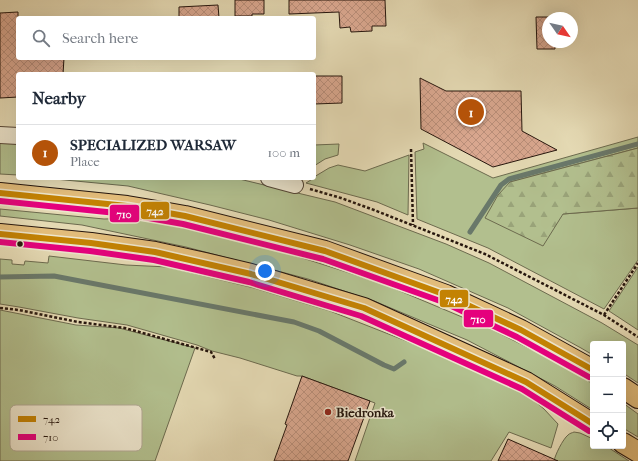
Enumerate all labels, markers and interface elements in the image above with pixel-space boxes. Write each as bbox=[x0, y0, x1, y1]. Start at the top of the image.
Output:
north arrow bbox=[542, 12, 578, 48]
search box bbox=[16, 16, 316, 60]
icon: search bbox=[30, 27, 52, 49]
text: Search here bbox=[62, 29, 138, 47]
text: Nearby bbox=[32, 88, 86, 108]
pin: 1 bbox=[458, 97, 484, 127]
text: SPECIALIZED WARSAW bbox=[70, 136, 236, 154]
text: 1 bbox=[43, 145, 47, 160]
text: 100 m bbox=[267, 145, 300, 160]
text: Place bbox=[70, 154, 100, 169]
line badge: 742 bbox=[140, 201, 170, 220]
line badge: 710 bbox=[109, 204, 140, 223]
text: 742 bbox=[145, 205, 164, 218]
text: 710 bbox=[115, 208, 132, 221]
unlabelled marker bbox=[15, 239, 25, 249]
your location bbox=[255, 261, 275, 281]
line badge: 742 bbox=[439, 289, 469, 308]
text: 742 bbox=[444, 293, 463, 306]
line badge: 710 bbox=[463, 309, 494, 328]
text: 710 bbox=[469, 313, 486, 326]
map controls bbox=[590, 341, 626, 449]
button: + bbox=[590, 341, 626, 377]
button: − bbox=[590, 377, 626, 413]
legend bbox=[10, 405, 142, 451]
place label: Biedronka bbox=[336, 405, 395, 420]
marker: Biedronka bbox=[323, 407, 333, 417]
text: 742 bbox=[43, 413, 61, 426]
button: locate bbox=[590, 413, 626, 449]
text: 710 bbox=[43, 431, 58, 444]

